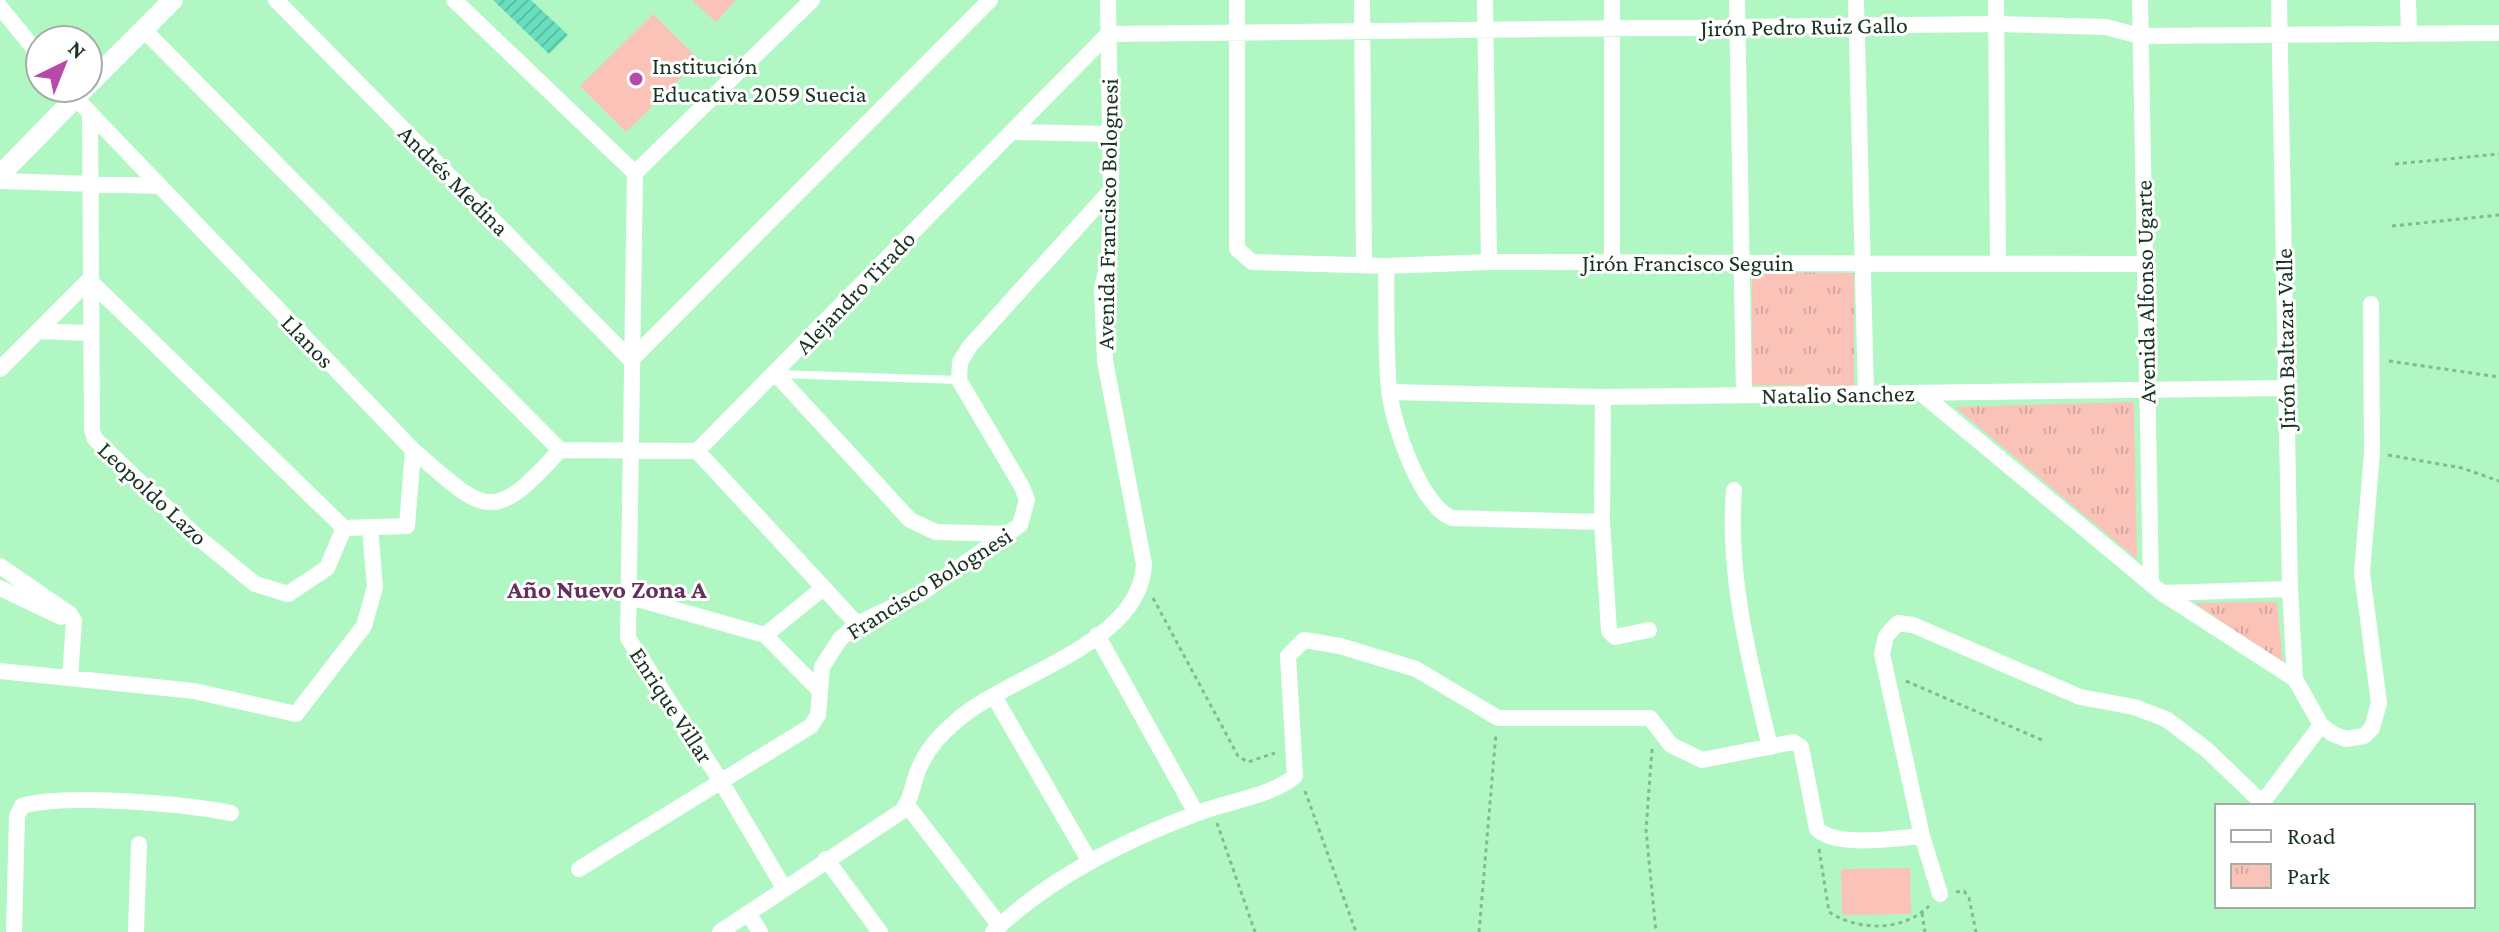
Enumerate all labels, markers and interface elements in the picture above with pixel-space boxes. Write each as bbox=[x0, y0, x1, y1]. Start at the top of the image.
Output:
street label: Jirón Pedro Ruiz Gallo bbox=[1698, 11, 1908, 41]
north arrow bbox=[24, 24, 104, 104]
text: N bbox=[63, 35, 91, 64]
place label: Institución Educativa 2059 Suecia bbox=[652, 52, 867, 107]
marker: Institución Educativa 2059 Suecia bbox=[627, 70, 645, 88]
street label: Avenida Francisco Bolognesi bbox=[1091, 78, 1123, 350]
street label: Andrés Medina bbox=[393, 119, 515, 241]
street label: Avenida Alfonso Ugarte bbox=[2130, 180, 2160, 404]
street label: Alejandro Tirado bbox=[790, 225, 920, 359]
street label: Jirón Baltazar Valle bbox=[2270, 248, 2300, 432]
street label: Jirón Francisco Seguin bbox=[1580, 249, 1794, 276]
street label: Llanos bbox=[276, 309, 340, 373]
street label: Natalio Sanchez bbox=[1761, 379, 1915, 409]
street label: Leopoldo Lazo bbox=[93, 436, 213, 550]
street label: Francisco Bolognesi bbox=[841, 521, 1017, 645]
district label: Año Nuevo Zona A bbox=[506, 575, 707, 604]
street label: Enrique Villar bbox=[625, 642, 720, 768]
legend bbox=[2215, 804, 2475, 908]
text: Road bbox=[2287, 822, 2336, 849]
text: Park bbox=[2287, 862, 2330, 889]

